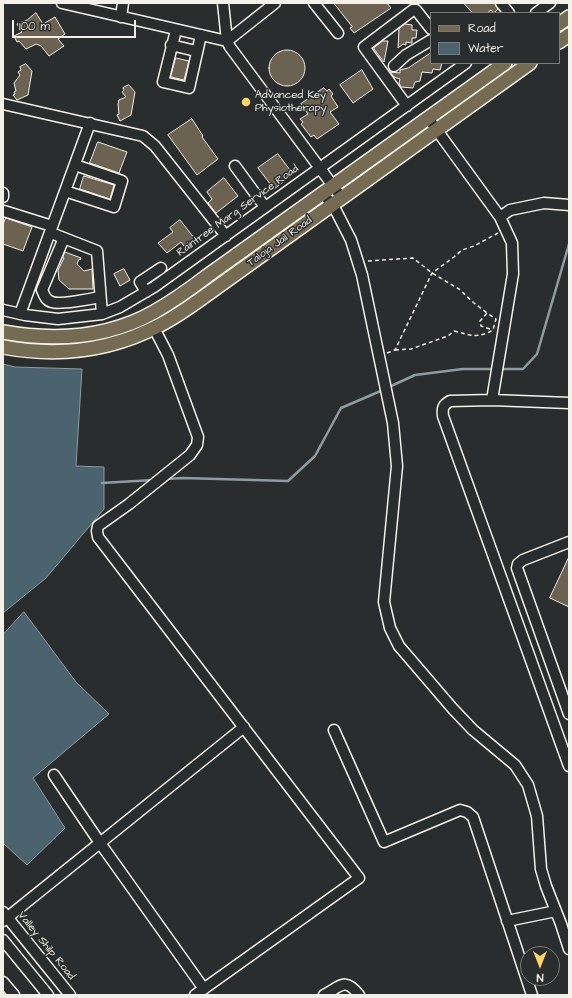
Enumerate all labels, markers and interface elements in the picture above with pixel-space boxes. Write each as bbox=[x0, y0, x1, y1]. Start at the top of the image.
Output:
scale bar bbox=[14, 12, 138, 38]
legend bbox=[430, 12, 560, 64]
text: 100 m bbox=[19, 18, 50, 35]
text: Road bbox=[468, 20, 496, 37]
text: Water bbox=[468, 40, 503, 57]
place label: Advanced Key Physiotherapy bbox=[255, 89, 327, 115]
marker: Advanced Key Physiotherapy bbox=[240, 96, 252, 108]
street label: Raintree Marg Service Road bbox=[175, 162, 301, 260]
street label: Taloja Jail Road bbox=[245, 214, 315, 270]
street label: Valley Shilp Road bbox=[14, 909, 78, 983]
north arrow bbox=[520, 946, 560, 986]
text: N bbox=[537, 970, 543, 985]

